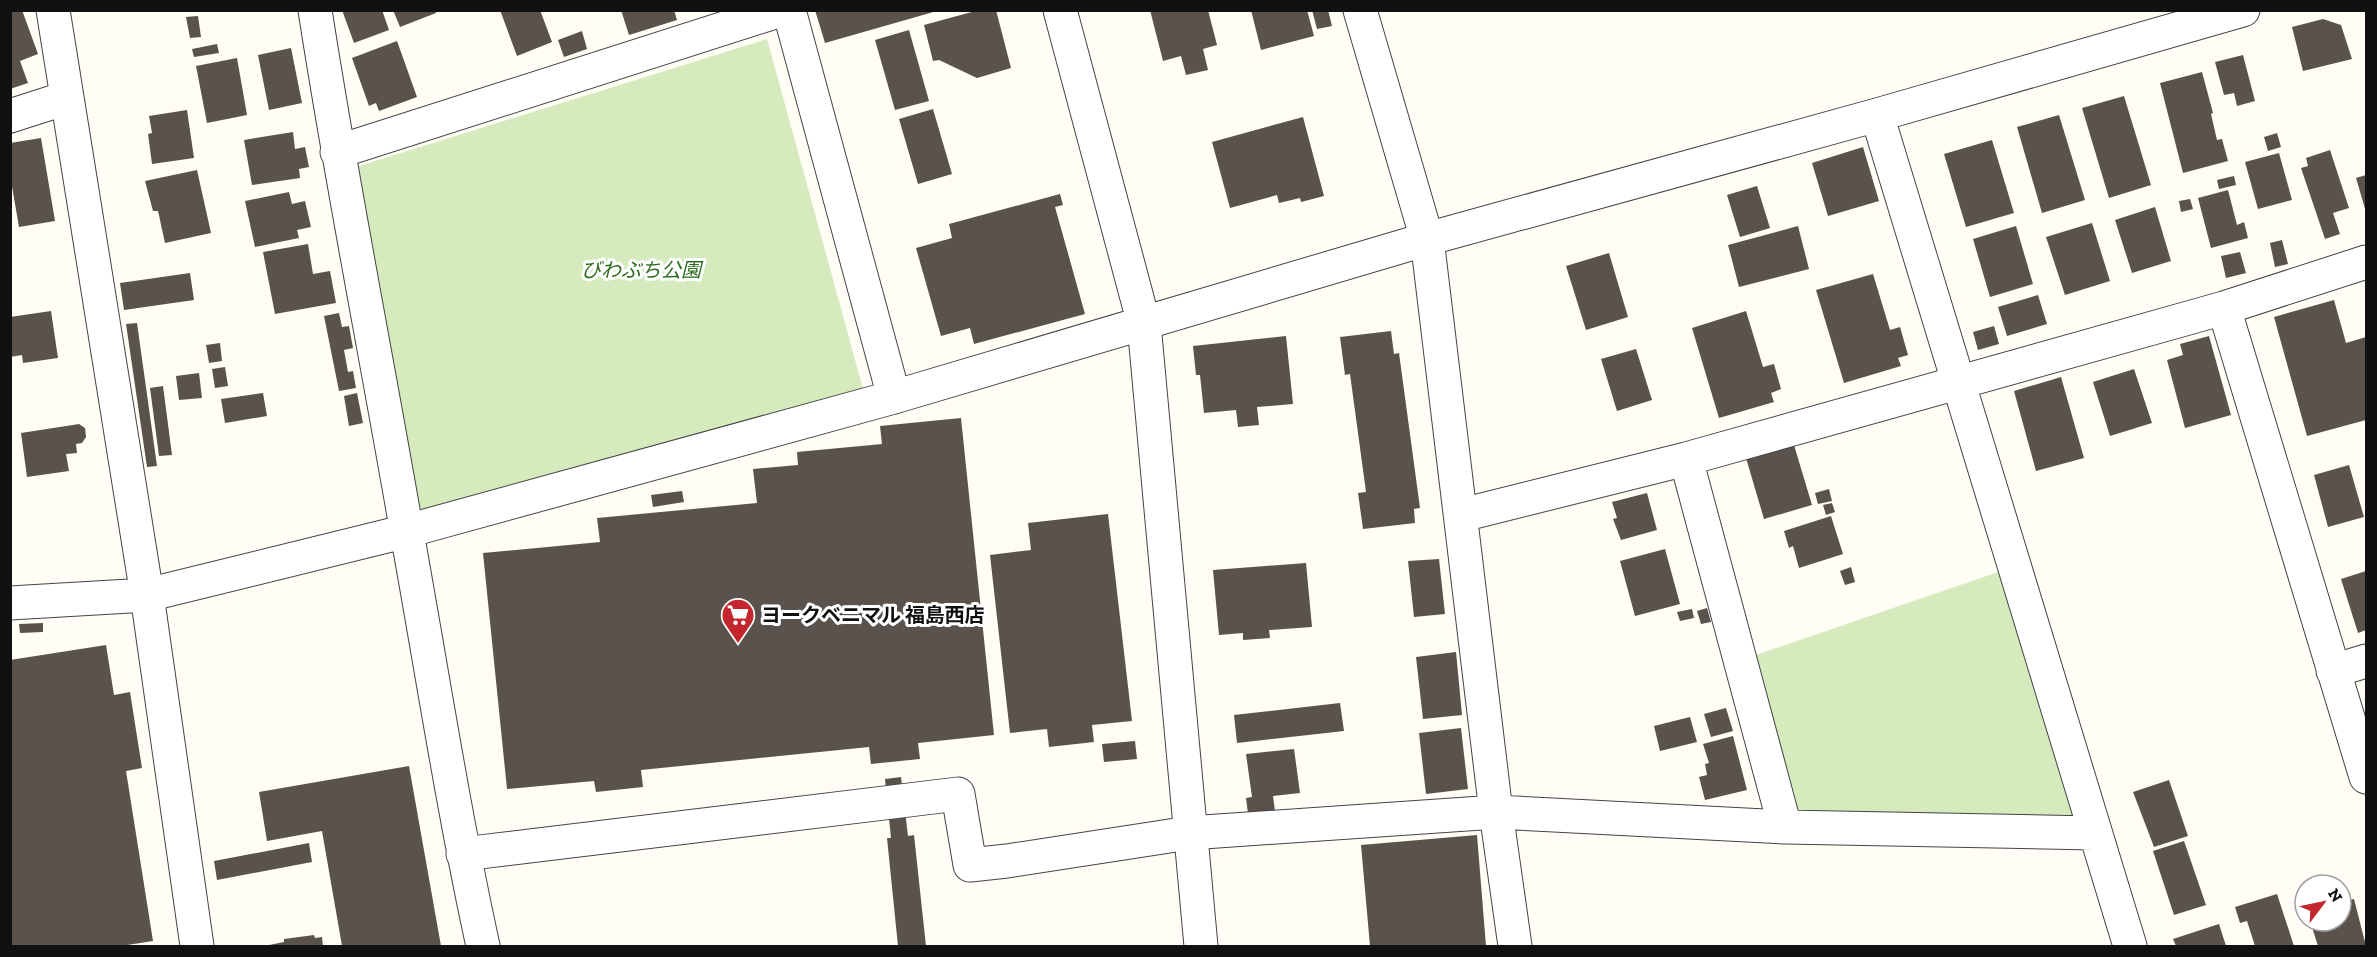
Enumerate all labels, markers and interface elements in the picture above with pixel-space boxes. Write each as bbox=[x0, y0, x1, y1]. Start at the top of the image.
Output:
park label: びわぶち公園 bbox=[581, 258, 704, 282]
supermarket icon: ヨークベニマル 福島西店 bbox=[720, 597, 756, 644]
place label: ヨークベニマル 福島西店 bbox=[761, 603, 985, 627]
north arrow bbox=[2293, 873, 2353, 933]
text: N bbox=[2324, 885, 2347, 906]

